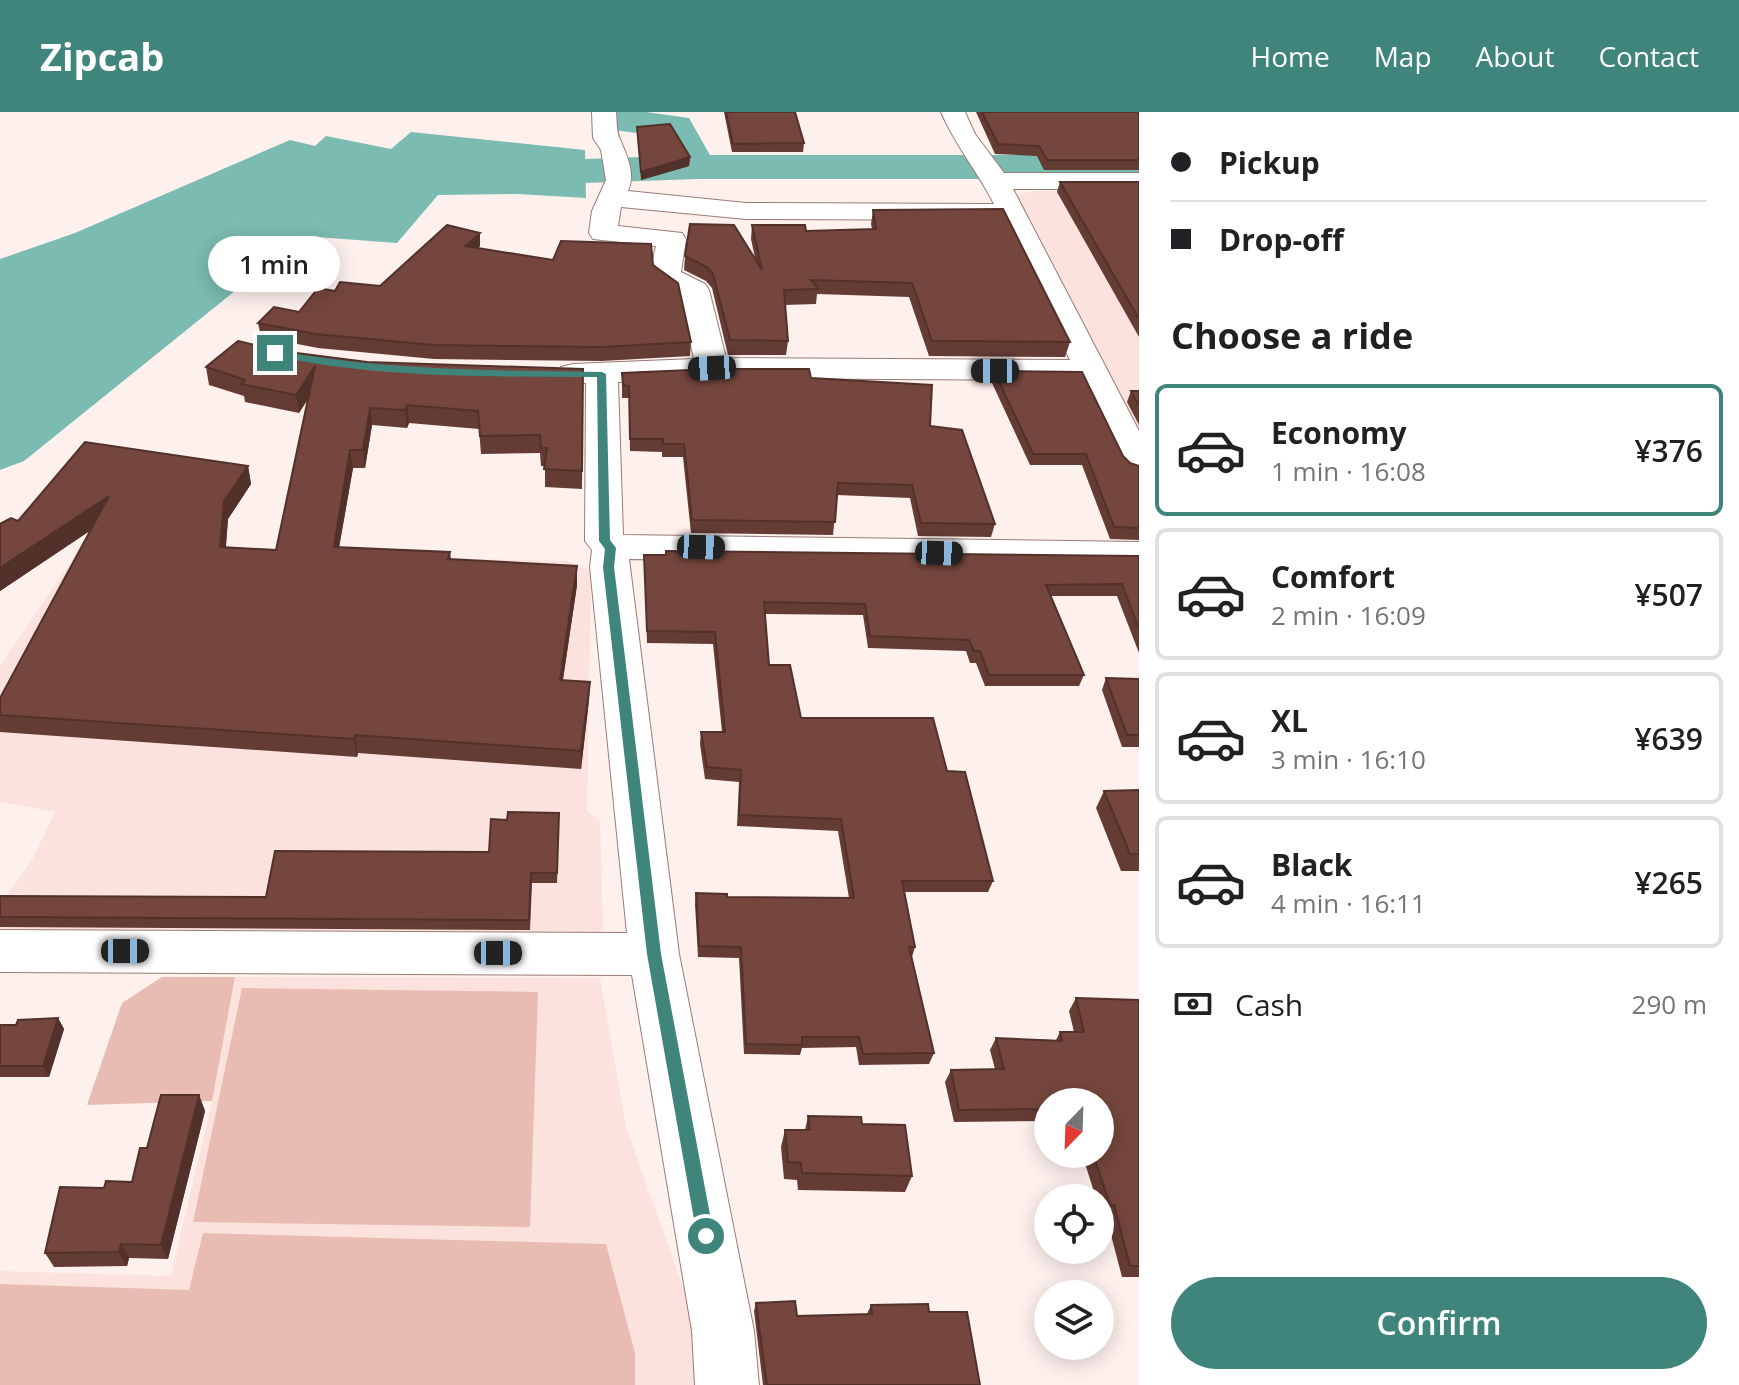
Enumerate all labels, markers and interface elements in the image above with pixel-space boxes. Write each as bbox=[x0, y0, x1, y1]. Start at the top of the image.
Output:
text: Zipcab bbox=[40, 30, 164, 82]
text: Home bbox=[1251, 37, 1330, 75]
text: Map bbox=[1374, 37, 1432, 75]
text: About bbox=[1476, 37, 1554, 75]
text: Contact bbox=[1598, 37, 1699, 75]
text: Pickup bbox=[1219, 142, 1320, 183]
text: Drop-off bbox=[1219, 219, 1344, 260]
callout: 1 min bbox=[209, 237, 341, 293]
text: 1 min bbox=[239, 246, 309, 282]
text: Choose a ride bbox=[1171, 311, 1413, 360]
route end bbox=[257, 335, 293, 371]
car bbox=[687, 355, 737, 381]
car bbox=[971, 359, 1019, 383]
text: Economy bbox=[1271, 412, 1407, 453]
icon: car bbox=[1175, 414, 1247, 486]
text: ¥376 bbox=[1634, 430, 1703, 471]
text: 1 min · 16:08 bbox=[1271, 453, 1426, 489]
car bbox=[677, 534, 725, 560]
car bbox=[915, 540, 963, 566]
text: Comfort bbox=[1271, 556, 1395, 597]
icon: car bbox=[1175, 558, 1247, 630]
text: ¥507 bbox=[1634, 574, 1703, 615]
text: 2 min · 16:09 bbox=[1271, 597, 1426, 633]
text: XL bbox=[1271, 700, 1308, 741]
icon: car bbox=[1175, 702, 1247, 774]
text: ¥639 bbox=[1634, 718, 1703, 759]
text: 3 min · 16:10 bbox=[1271, 741, 1426, 777]
text: Black bbox=[1271, 844, 1352, 885]
icon: car bbox=[1175, 846, 1247, 918]
text: ¥265 bbox=[1634, 862, 1703, 903]
text: 4 min · 16:11 bbox=[1271, 885, 1426, 921]
car bbox=[101, 939, 149, 963]
car bbox=[474, 941, 522, 965]
icon: cash bbox=[1171, 982, 1215, 1026]
text: Cash bbox=[1235, 984, 1303, 1025]
text: 290 m bbox=[1632, 986, 1707, 1022]
north arrow bbox=[1034, 1088, 1114, 1168]
map controls bbox=[1034, 1088, 1114, 1360]
button: locate bbox=[1034, 1184, 1114, 1264]
route start bbox=[688, 1218, 724, 1254]
button: Confirm bbox=[1171, 1277, 1707, 1369]
button: layers bbox=[1034, 1280, 1114, 1360]

